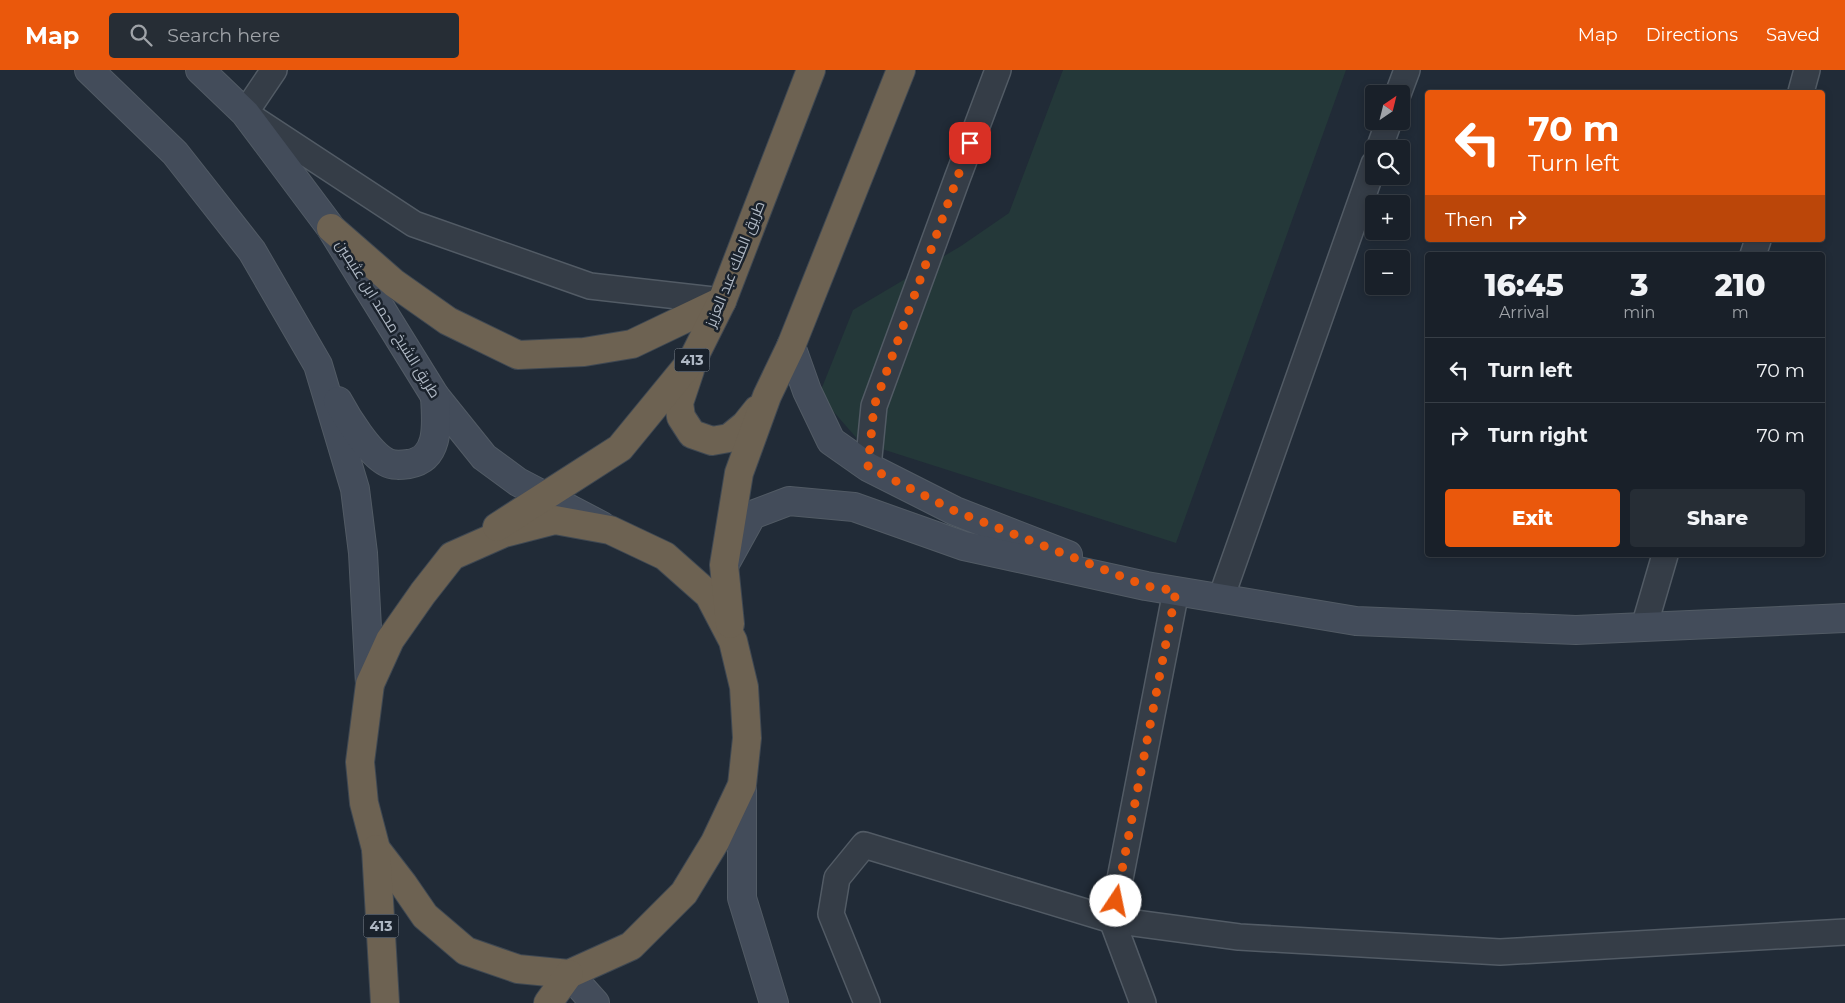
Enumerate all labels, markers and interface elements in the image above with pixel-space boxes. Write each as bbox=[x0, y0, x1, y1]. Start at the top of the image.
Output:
search box bbox=[109, 13, 459, 58]
text: Map bbox=[25, 21, 79, 50]
icon: search bbox=[127, 21, 155, 49]
text: Search here bbox=[167, 24, 280, 47]
text: Map bbox=[1578, 24, 1618, 46]
text: Directions bbox=[1646, 24, 1738, 46]
text: Saved bbox=[1766, 24, 1820, 46]
north arrow bbox=[1365, 85, 1410, 130]
map controls bbox=[1365, 85, 1410, 295]
text: 70 m bbox=[1528, 107, 1619, 150]
icon: left bbox=[1445, 110, 1510, 175]
pin bbox=[949, 122, 991, 164]
icon: arrive bbox=[956, 129, 984, 157]
button: search bbox=[1365, 140, 1410, 185]
text: Turn left bbox=[1528, 150, 1620, 177]
button: + bbox=[1365, 195, 1410, 240]
street label: طريق الملك عبد العزيز bbox=[700, 198, 769, 331]
icon: right bbox=[1503, 205, 1531, 233]
text: Then bbox=[1445, 208, 1493, 231]
street label: طريق الشيخ محمد ابن عثيمين bbox=[330, 236, 445, 402]
button: − bbox=[1365, 250, 1410, 295]
text: 16:45 bbox=[1484, 267, 1564, 304]
text: 3 bbox=[1630, 267, 1648, 304]
text: 210 bbox=[1715, 267, 1766, 304]
text: Arrival bbox=[1499, 303, 1549, 322]
text: min bbox=[1623, 303, 1655, 322]
text: m bbox=[1732, 303, 1749, 322]
road number: 413 bbox=[674, 348, 710, 372]
icon: left bbox=[1445, 356, 1473, 384]
text: Turn left bbox=[1488, 359, 1573, 382]
text: 70 m bbox=[1756, 359, 1805, 382]
icon: right bbox=[1445, 421, 1473, 449]
text: Turn right bbox=[1488, 424, 1588, 447]
text: 70 m bbox=[1756, 424, 1805, 447]
button: Exit bbox=[1445, 489, 1620, 547]
button: Share bbox=[1630, 489, 1805, 547]
position arrow bbox=[1089, 874, 1141, 926]
road number: 413 bbox=[364, 914, 398, 938]

